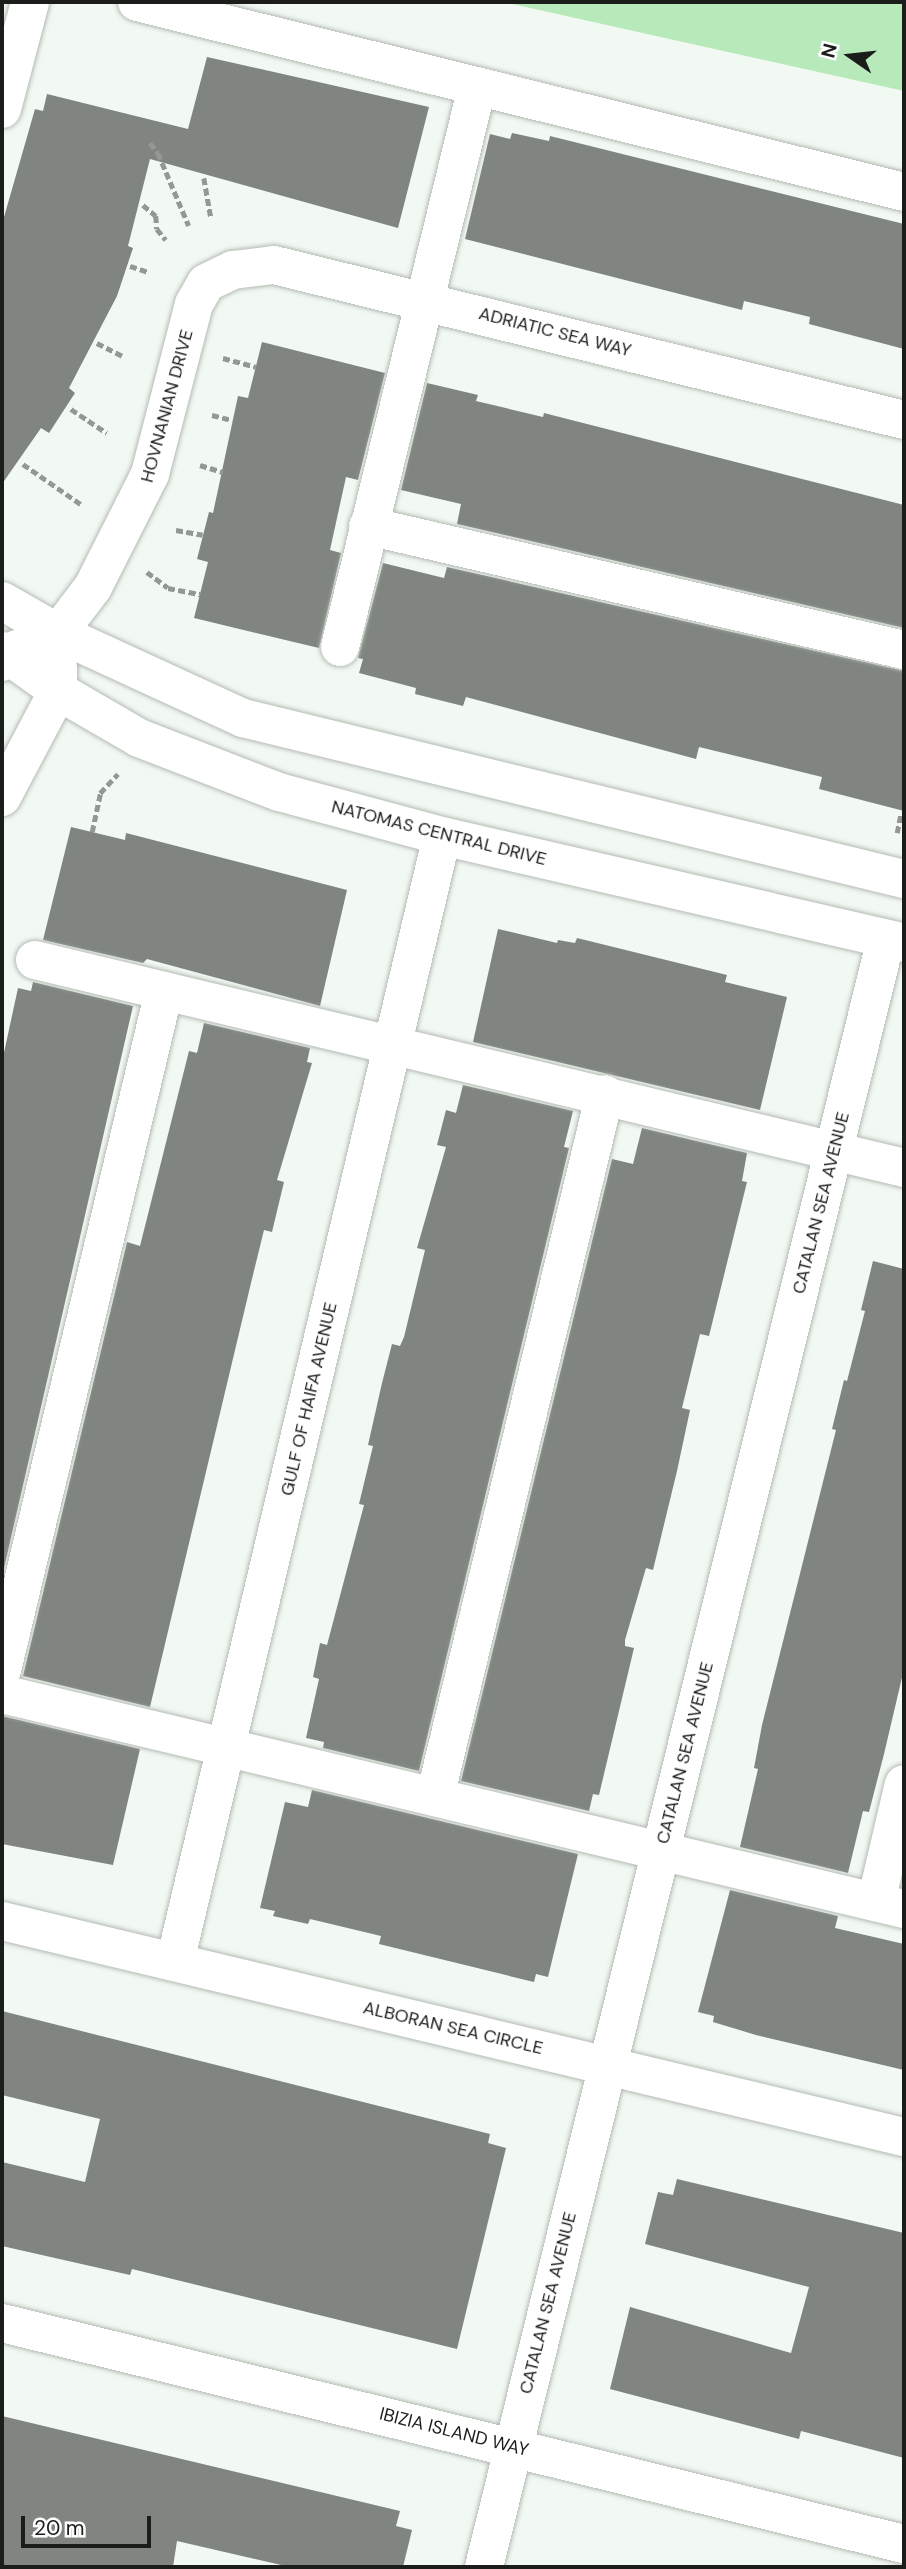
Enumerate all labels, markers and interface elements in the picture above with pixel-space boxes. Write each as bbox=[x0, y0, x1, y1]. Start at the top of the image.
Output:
north arrow bbox=[815, 21, 885, 91]
text: N bbox=[815, 41, 843, 61]
street label: ADRIATIC SEA WAY bbox=[477, 303, 633, 361]
street label: HOVNANIAN DRIVE bbox=[136, 327, 198, 485]
street label: NATOMAS CENTRAL DRIVE bbox=[329, 796, 549, 870]
street label: CATALAN SEA AVENUE bbox=[788, 1110, 854, 1296]
street label: GULF OF HAIFA AVENUE bbox=[276, 1300, 342, 1498]
street label: CATALAN SEA AVENUE bbox=[652, 1660, 718, 1846]
street label: ALBORAN SEA CIRCLE bbox=[361, 1997, 545, 2059]
street label: CATALAN SEA AVENUE bbox=[515, 2210, 581, 2396]
street label: IBIZIA ISLAND WAY bbox=[377, 2403, 531, 2461]
scale bar bbox=[24, 2502, 154, 2546]
text: 20 m bbox=[34, 2514, 85, 2542]

